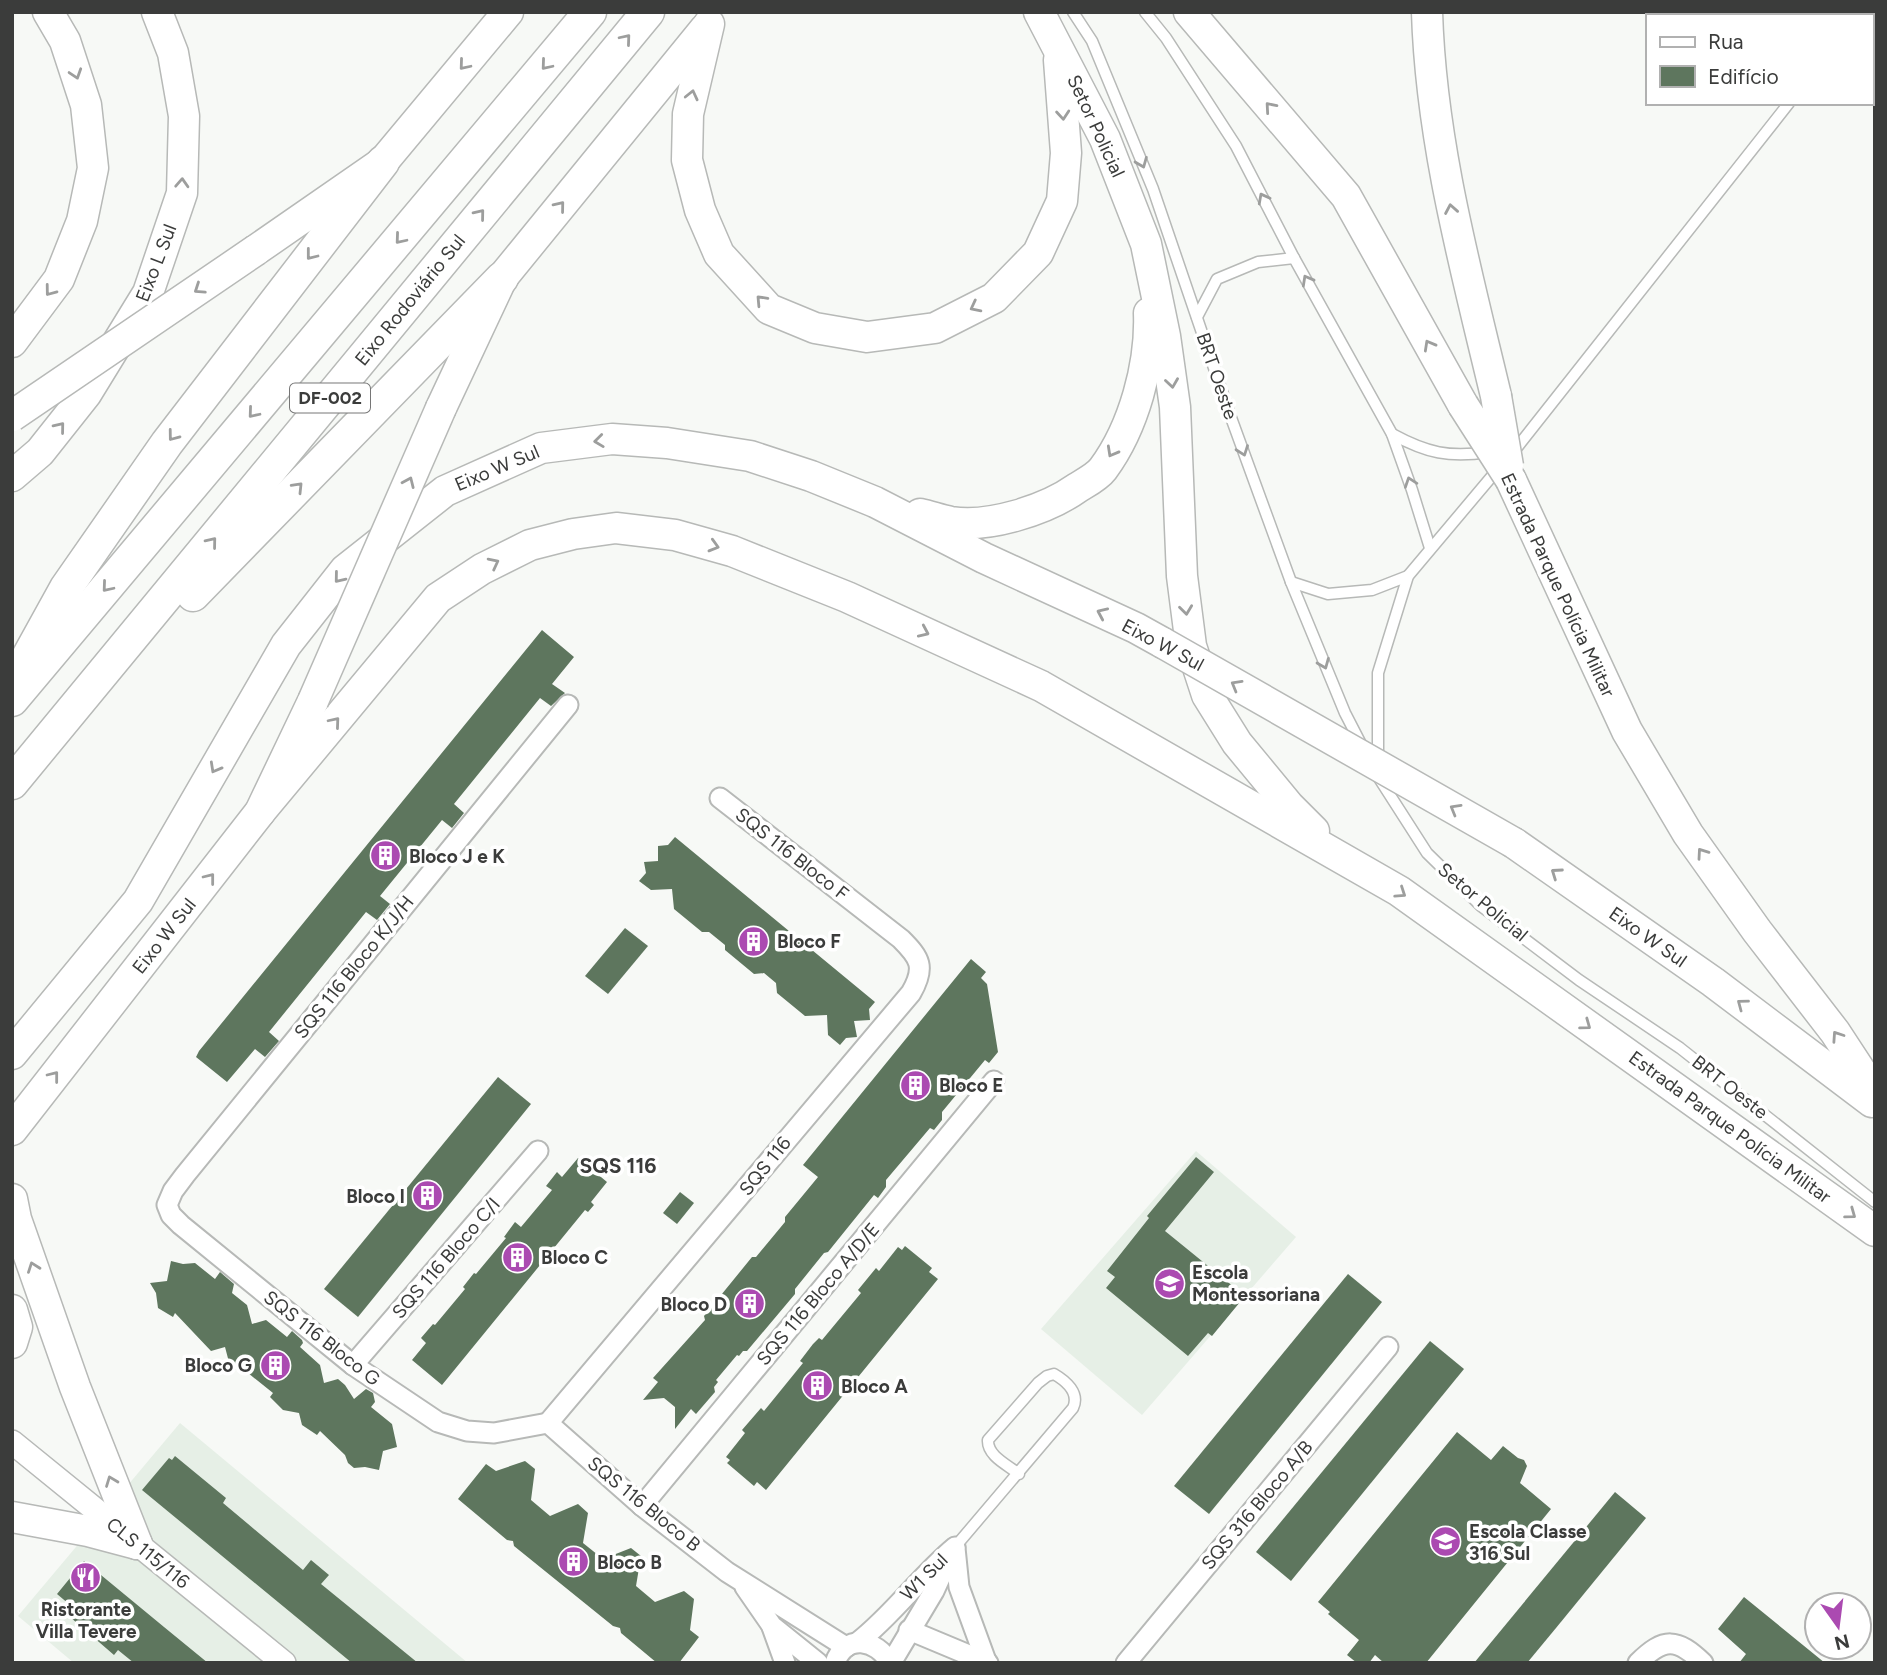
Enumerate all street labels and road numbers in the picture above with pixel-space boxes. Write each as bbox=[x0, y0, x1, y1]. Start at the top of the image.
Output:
street label: Setor Policial bbox=[1062, 71, 1130, 181]
street label: Eixo L Sul bbox=[131, 221, 181, 305]
street label: Eixo Rodoviário Sul bbox=[350, 230, 470, 370]
street label: BRT Oeste bbox=[1191, 330, 1243, 422]
road number: DF-002 bbox=[290, 384, 370, 412]
street label: Eixo W Sul bbox=[451, 440, 543, 496]
street label: Estrada Parque Polícia Militar bbox=[1496, 469, 1620, 701]
street label: Eixo W Sul bbox=[1118, 614, 1208, 676]
street label: SQS 116 Bloco F bbox=[731, 803, 853, 905]
street label: Setor Policial bbox=[1433, 858, 1533, 946]
street label: SQS 116 Bloco K/J/H bbox=[289, 891, 419, 1043]
street label: Eixo W Sul bbox=[127, 894, 201, 978]
street label: Eixo W Sul bbox=[1605, 902, 1691, 972]
street label: Estrada Parque Polícia Militar bbox=[1624, 1046, 1836, 1208]
street label: BRT Oeste bbox=[1687, 1050, 1773, 1124]
street label: SQS 116 bbox=[734, 1132, 796, 1200]
street label: SQS 116 Bloco C/I bbox=[387, 1193, 505, 1323]
street label: SQS 116 Bloco A/D/E bbox=[752, 1218, 884, 1370]
street label: SQS 116 Bloco G bbox=[259, 1285, 385, 1391]
street label: SQS 316 Bloco A/B bbox=[1196, 1436, 1318, 1574]
street label: SQS 116 Bloco B bbox=[583, 1452, 705, 1556]
street label: CLS 115/116 bbox=[102, 1512, 194, 1594]
street label: W1 Sul bbox=[896, 1549, 952, 1605]

